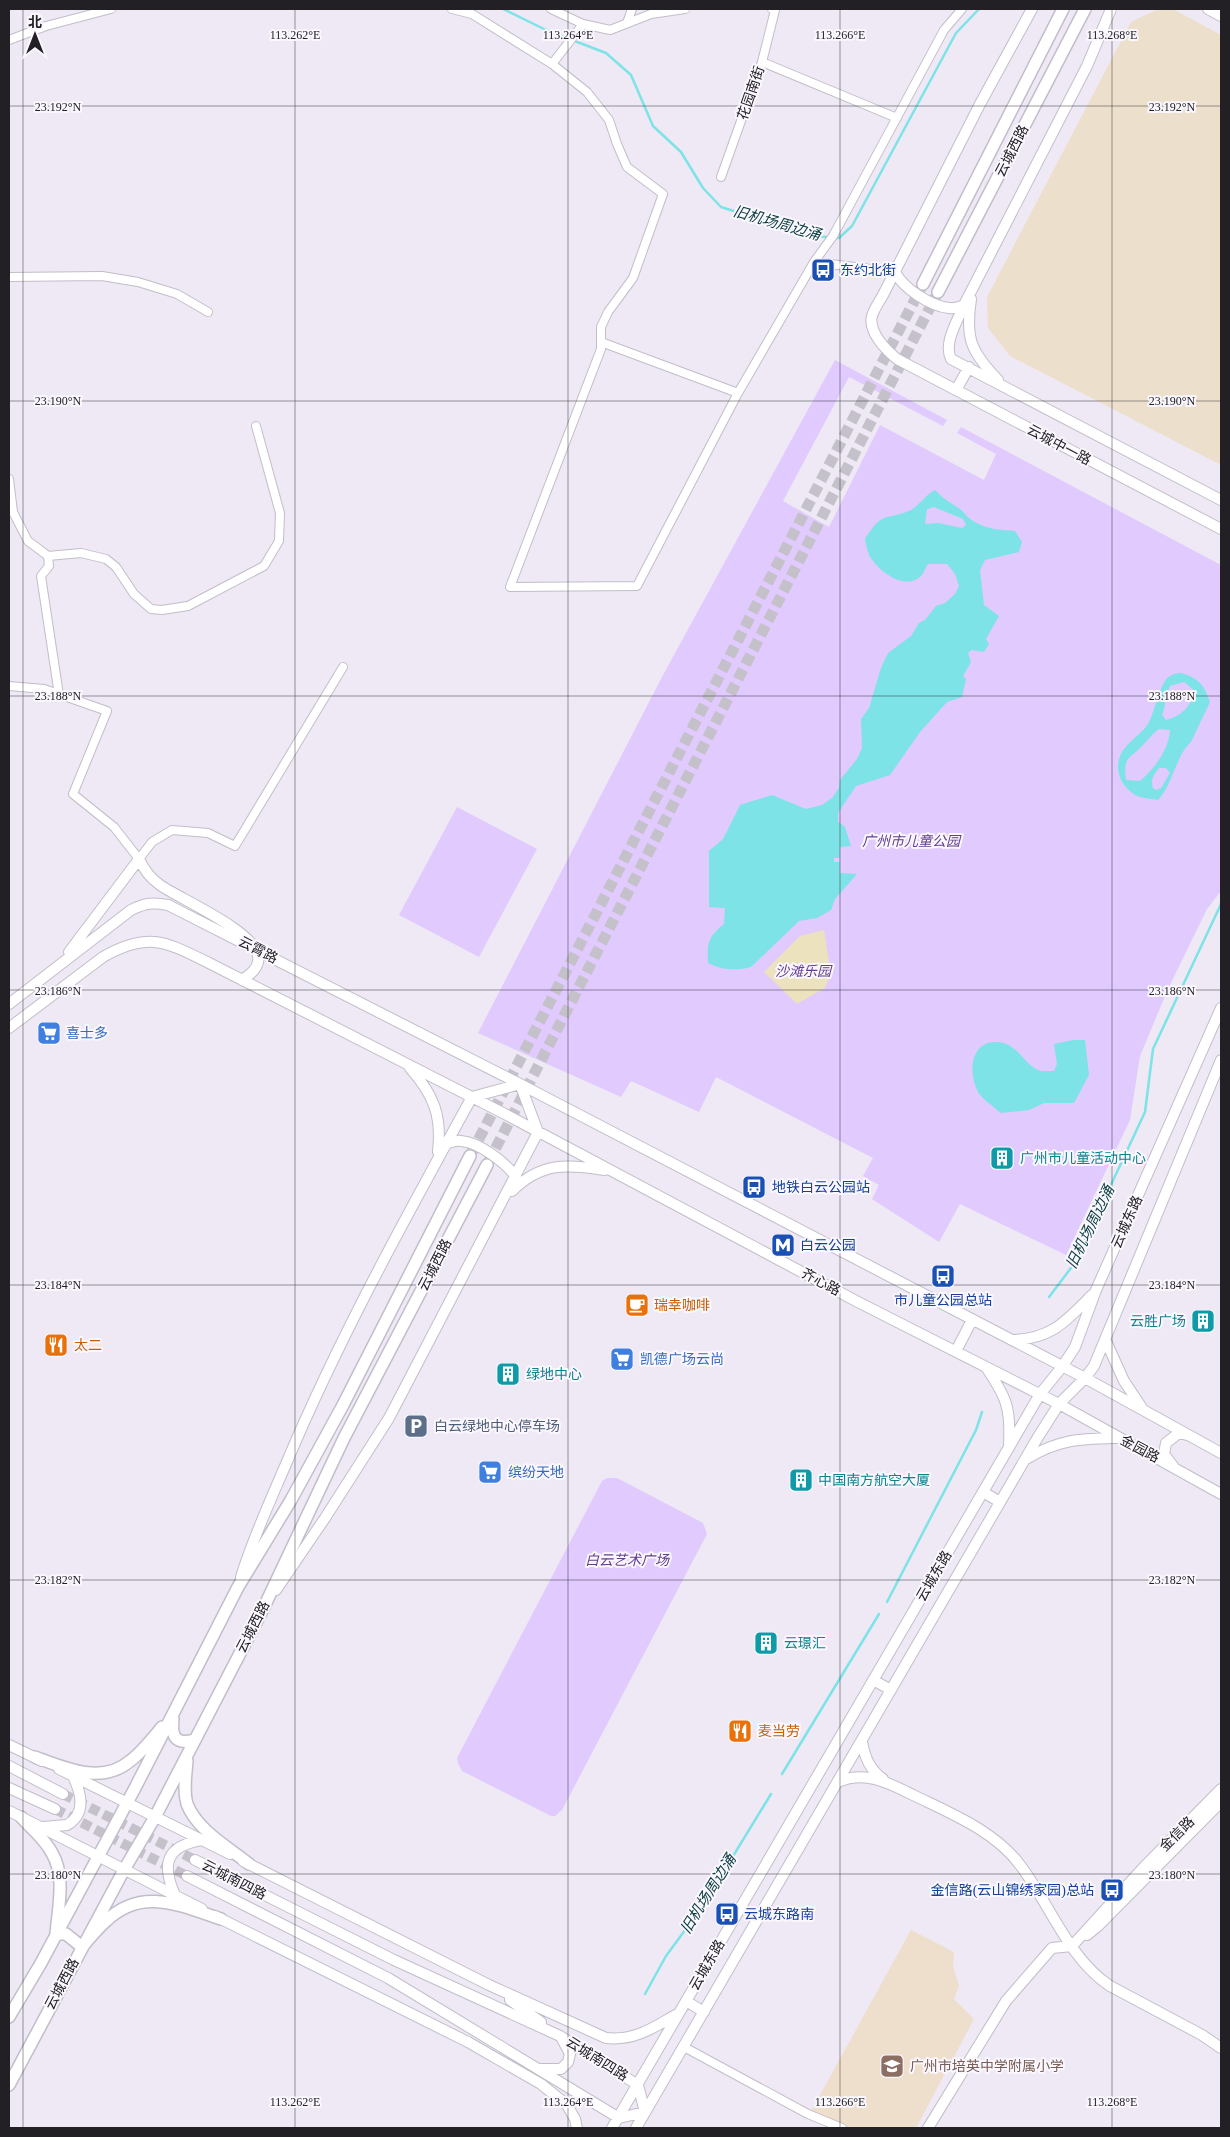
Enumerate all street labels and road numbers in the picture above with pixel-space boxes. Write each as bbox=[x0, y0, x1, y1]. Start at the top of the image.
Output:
street label: 花园南街 bbox=[735, 64, 767, 122]
street label: 云城西路 bbox=[993, 123, 1031, 179]
street label: 云城中一路 bbox=[1025, 422, 1093, 468]
street label: 云霄路 bbox=[236, 934, 280, 966]
street label: 云城东路 bbox=[1109, 1193, 1145, 1251]
street label: 云城西路 bbox=[416, 1237, 454, 1293]
street label: 齐心路 bbox=[799, 1266, 843, 1298]
street label: 金园路 bbox=[1118, 1433, 1162, 1465]
street label: 云城东路 bbox=[914, 1548, 954, 1604]
street label: 云城西路 bbox=[234, 1599, 272, 1655]
street label: 金信路 bbox=[1157, 1814, 1197, 1854]
street label: 云城南四路 bbox=[199, 1857, 269, 1903]
street label: 云城东路 bbox=[687, 1937, 727, 1993]
street label: 云城西路 bbox=[42, 1956, 82, 2012]
street label: 云城南四路 bbox=[563, 2034, 631, 2084]

